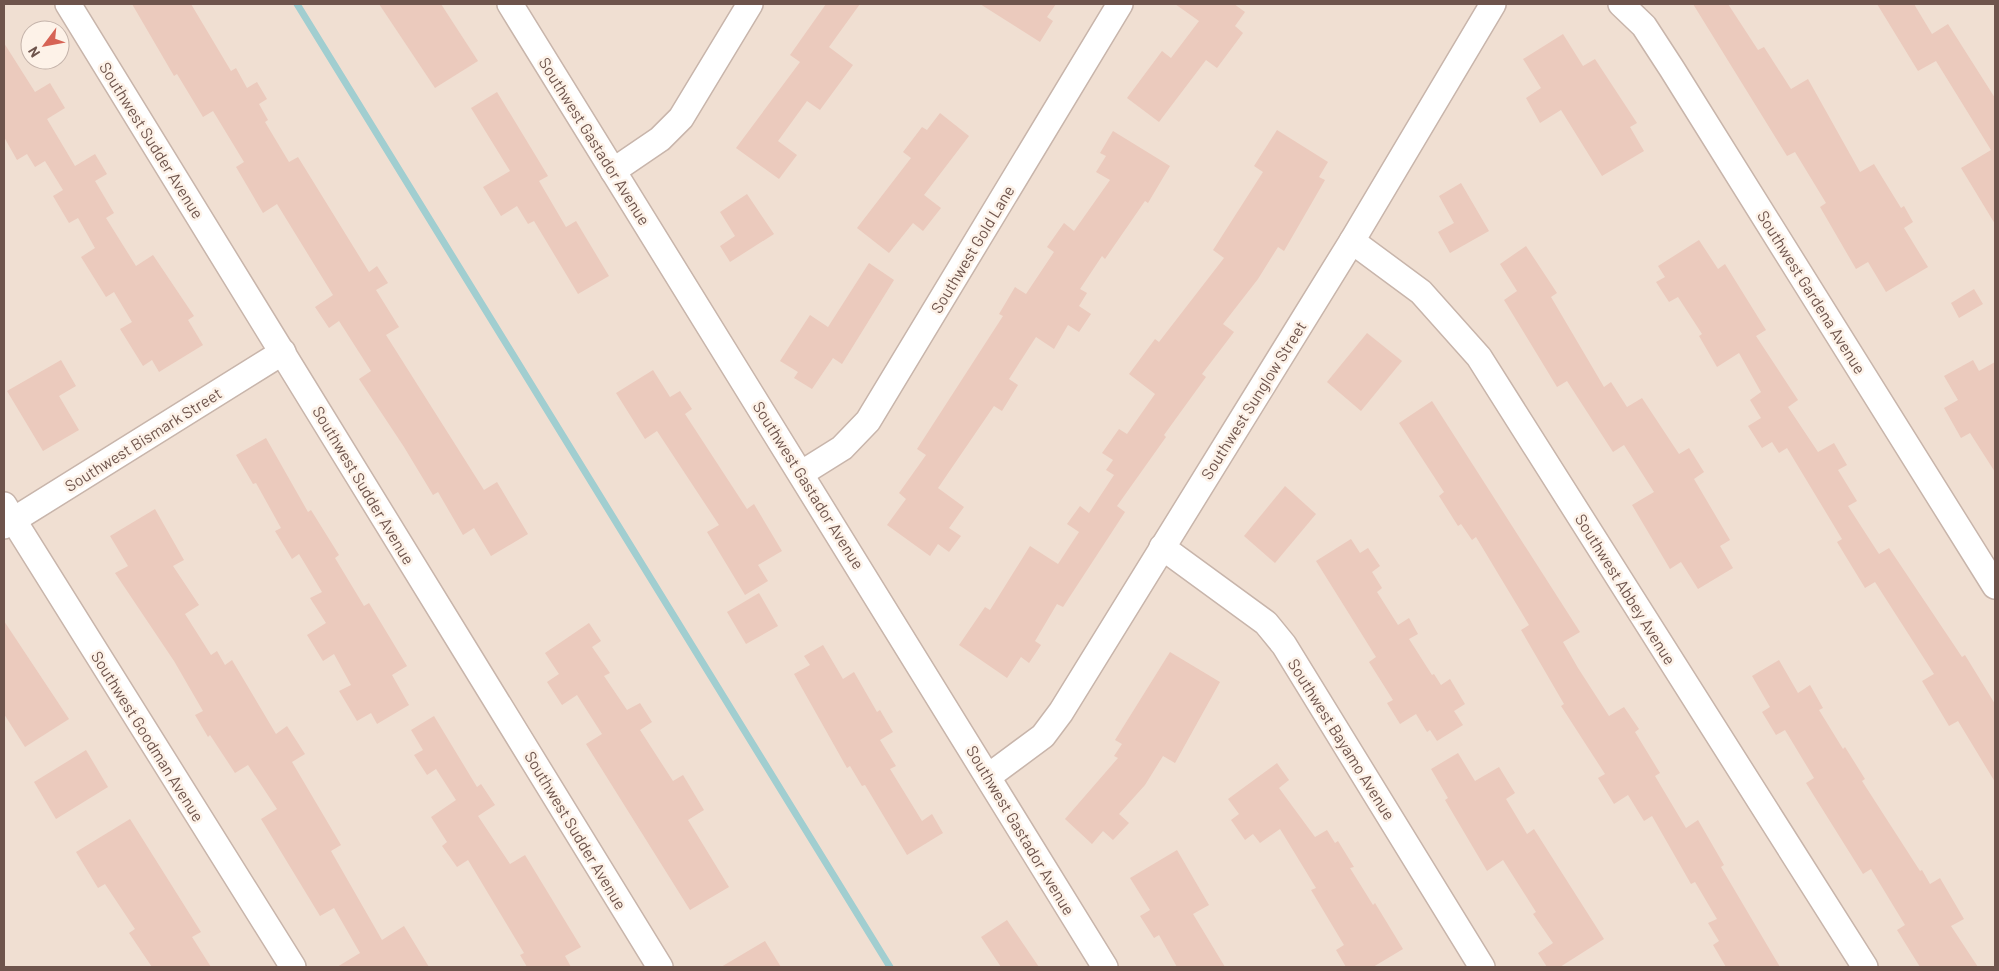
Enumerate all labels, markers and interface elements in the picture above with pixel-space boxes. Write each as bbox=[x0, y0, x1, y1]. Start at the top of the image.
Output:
north arrow bbox=[20, 20, 70, 70]
text: N bbox=[24, 44, 43, 61]
street label: Southwest Gastador Avenue bbox=[535, 54, 655, 228]
street label: Southwest Sudder Avenue bbox=[96, 58, 208, 222]
street label: Southwest Gold Lane bbox=[926, 182, 1018, 316]
street label: Southwest Gardena Avenue bbox=[1754, 207, 1870, 377]
street label: Southwest Sunglow Street bbox=[1196, 317, 1310, 483]
street label: Southwest Bismark Street bbox=[61, 383, 225, 495]
street label: Southwest Gastador Avenue bbox=[749, 398, 869, 572]
street label: Southwest Sudder Avenue bbox=[309, 402, 419, 568]
street label: Southwest Abbey Avenue bbox=[1572, 510, 1680, 668]
street label: Southwest Goodman Avenue bbox=[88, 647, 208, 825]
street label: Southwest Bayamo Avenue bbox=[1285, 655, 1399, 823]
street label: Southwest Gastador Avenue bbox=[963, 742, 1079, 918]
street label: Southwest Sudder Avenue bbox=[521, 747, 631, 913]

